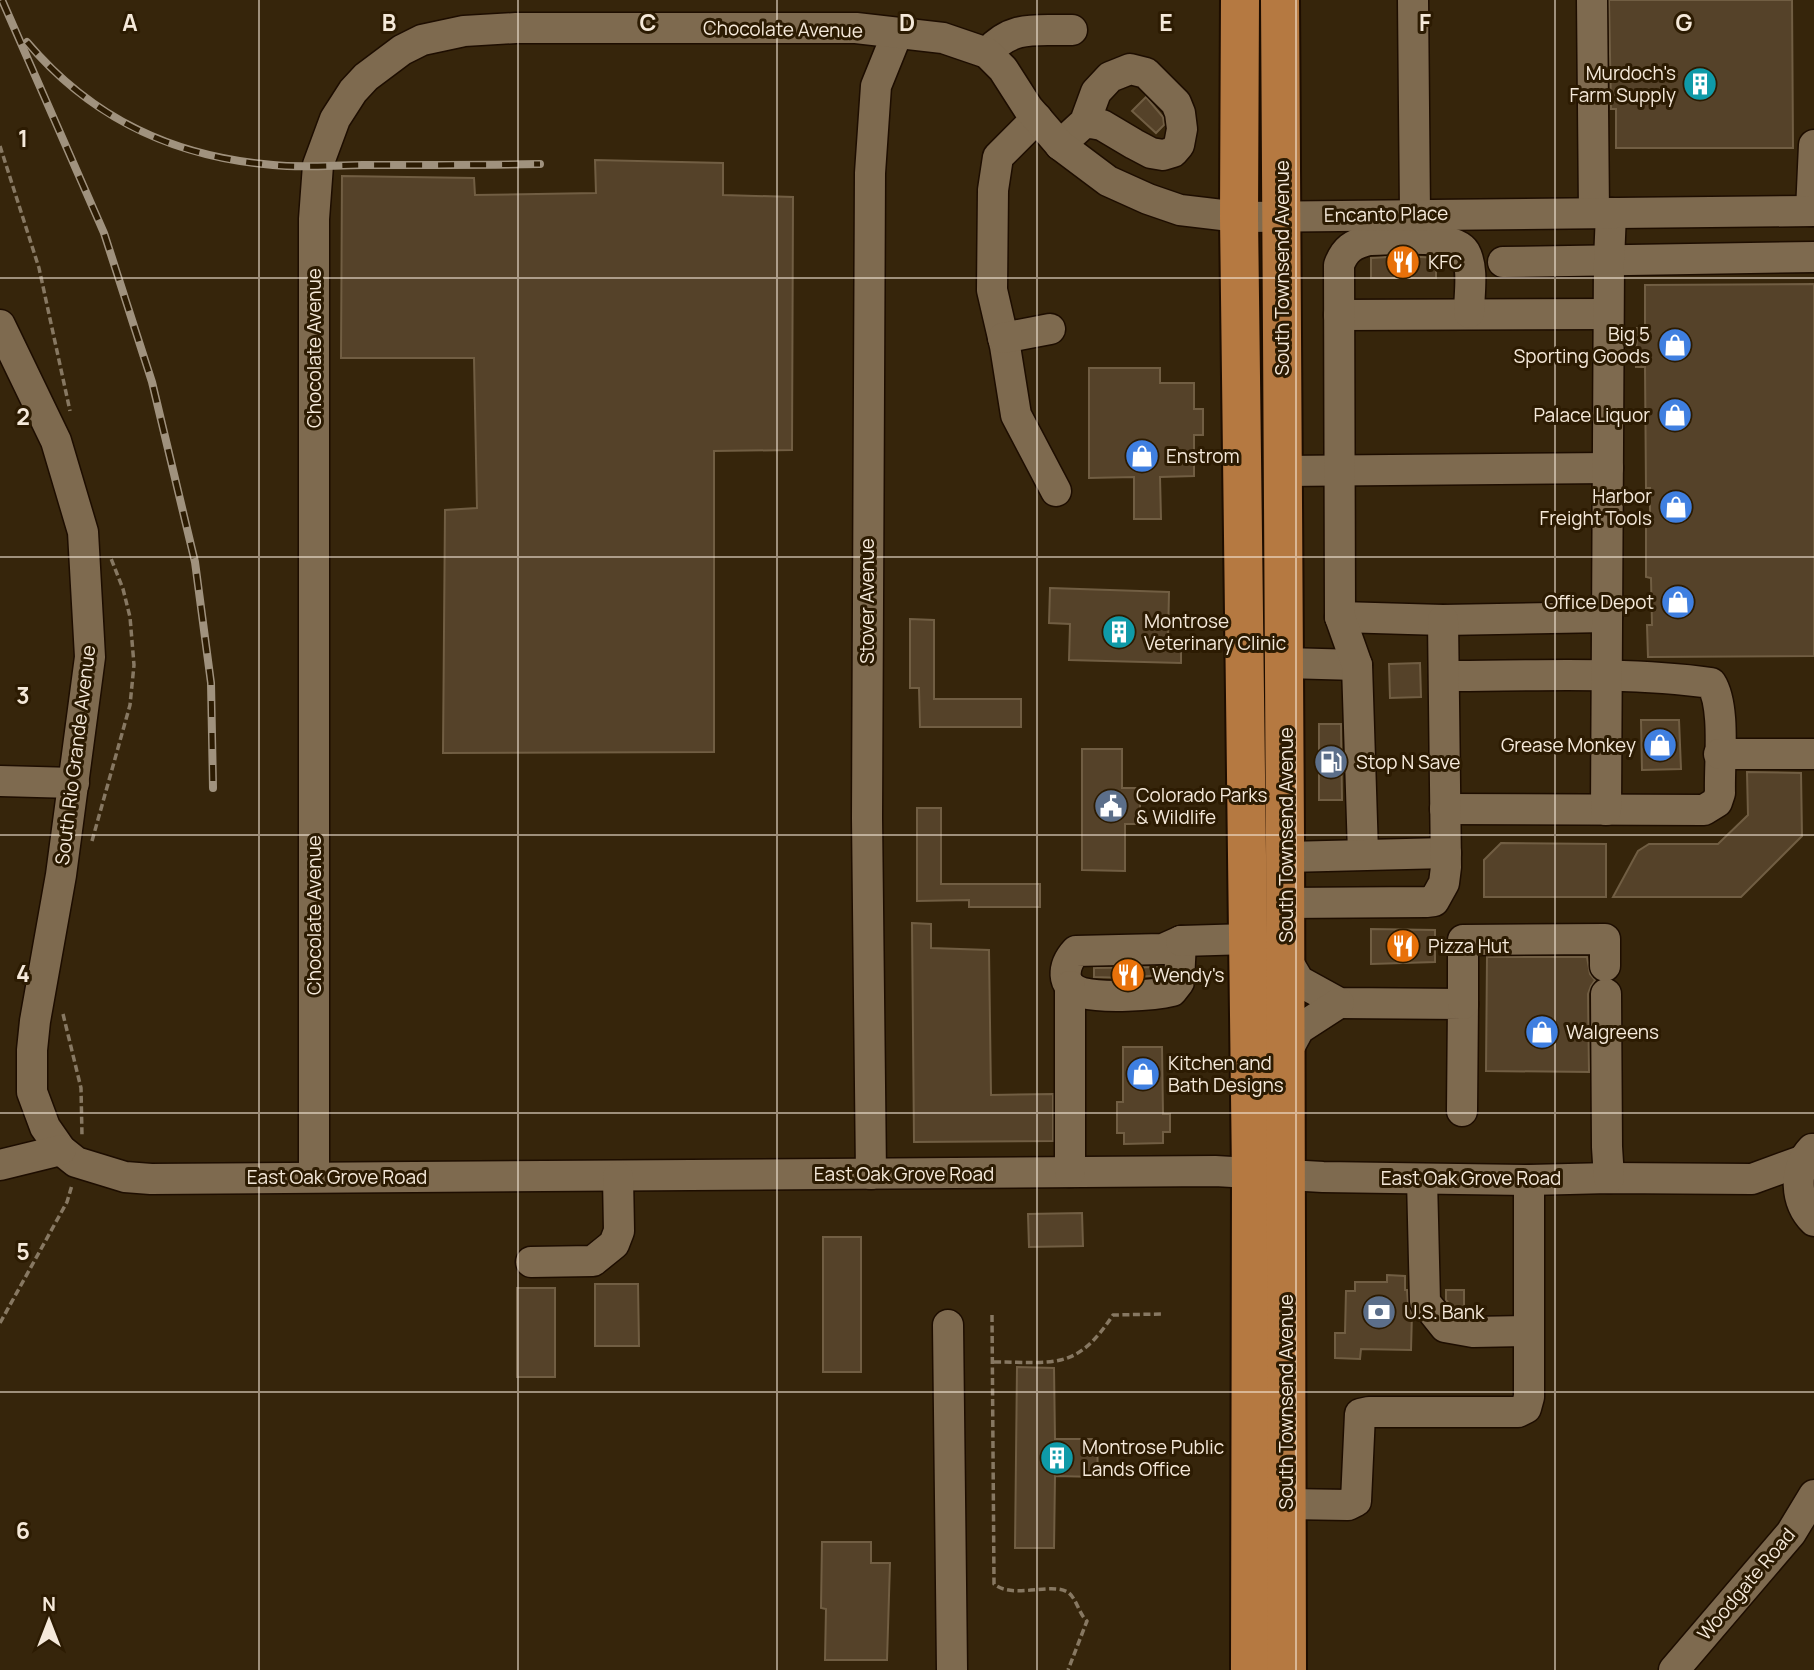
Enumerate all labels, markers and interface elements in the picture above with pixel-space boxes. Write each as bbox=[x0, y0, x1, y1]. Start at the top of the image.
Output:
text: A bbox=[122, 6, 138, 38]
text: B bbox=[382, 6, 396, 38]
text: C bbox=[640, 6, 657, 38]
text: D bbox=[899, 6, 915, 38]
text: E bbox=[1159, 6, 1173, 38]
text: F bbox=[1419, 6, 1431, 38]
text: G bbox=[1676, 6, 1693, 38]
street label: Chocolate Avenue bbox=[703, 15, 863, 43]
place label: Murdoch's Farm Supply bbox=[1570, 60, 1676, 108]
building icon: Murdoch's Farm Supply bbox=[1681, 65, 1719, 103]
text: 1 bbox=[18, 122, 28, 154]
street label: South Townsend Avenue bbox=[1269, 160, 1295, 376]
street label: Encanto Place bbox=[1324, 200, 1448, 228]
restaurant icon: KFC bbox=[1384, 243, 1422, 281]
place label: KFC bbox=[1428, 249, 1462, 275]
street label: Chocolate Avenue bbox=[301, 268, 327, 428]
place label: Big 5 Sporting Goods bbox=[1513, 321, 1650, 369]
shop icon: Big 5 Sporting Goods bbox=[1656, 326, 1694, 364]
shop icon: Palace Liquor bbox=[1656, 396, 1694, 434]
text: 2 bbox=[16, 400, 30, 432]
place label: Palace Liquor bbox=[1534, 402, 1650, 428]
shop icon: Enstrom bbox=[1123, 437, 1161, 475]
place label: Enstrom bbox=[1166, 443, 1240, 469]
place label: Harbor Freight Tools bbox=[1540, 483, 1652, 531]
shop icon: Harbor Freight Tools bbox=[1657, 488, 1695, 526]
street label: Stover Avenue bbox=[854, 538, 880, 664]
shop icon: Office Depot bbox=[1659, 583, 1697, 621]
place label: Office Depot bbox=[1544, 589, 1654, 615]
place label: Montrose Veterinary Clinic bbox=[1144, 608, 1286, 656]
building icon: Montrose Veterinary Clinic bbox=[1100, 613, 1138, 651]
street label: South Rio Grande Avenue bbox=[49, 644, 101, 866]
text: 3 bbox=[16, 679, 30, 711]
shop icon: Grease Monkey bbox=[1641, 726, 1679, 764]
street label: South Townsend Avenue bbox=[1273, 727, 1299, 943]
place label: Grease Monkey bbox=[1501, 732, 1636, 758]
fuel station icon: Stop N Save bbox=[1312, 743, 1350, 781]
place label: Stop N Save bbox=[1356, 749, 1460, 775]
place label: Colorado Parks & Wildlife bbox=[1136, 782, 1267, 830]
public building icon: Colorado Parks & Wildlife bbox=[1092, 787, 1130, 825]
street label: Chocolate Avenue bbox=[301, 835, 327, 995]
restaurant icon: Pizza Hut bbox=[1384, 927, 1422, 965]
place label: Pizza Hut bbox=[1428, 933, 1510, 959]
restaurant icon: Wendy's bbox=[1109, 956, 1147, 994]
text: 4 bbox=[16, 957, 30, 989]
place label: Wendy's bbox=[1152, 962, 1224, 988]
shop icon: Walgreens bbox=[1523, 1013, 1561, 1051]
place label: Walgreens bbox=[1566, 1019, 1659, 1045]
place label: Kitchen and Bath Designs bbox=[1168, 1050, 1284, 1098]
shop icon: Kitchen and Bath Designs bbox=[1124, 1055, 1162, 1093]
street label: East Oak Grove Road bbox=[814, 1161, 994, 1187]
street label: East Oak Grove Road bbox=[247, 1164, 427, 1190]
street label: East Oak Grove Road bbox=[1381, 1165, 1561, 1191]
text: 5 bbox=[16, 1235, 30, 1267]
bank icon: U.S. Bank bbox=[1360, 1293, 1398, 1331]
street label: South Townsend Avenue bbox=[1273, 1294, 1299, 1510]
place label: U.S. Bank bbox=[1404, 1299, 1485, 1325]
place label: Montrose Public Lands Office bbox=[1082, 1434, 1224, 1482]
building icon: Montrose Public Lands Office bbox=[1038, 1439, 1076, 1477]
text: 6 bbox=[16, 1514, 30, 1546]
street label: Woodgate Road bbox=[1691, 1522, 1801, 1646]
north arrow bbox=[14, 1586, 84, 1656]
text: N bbox=[42, 1591, 56, 1617]

